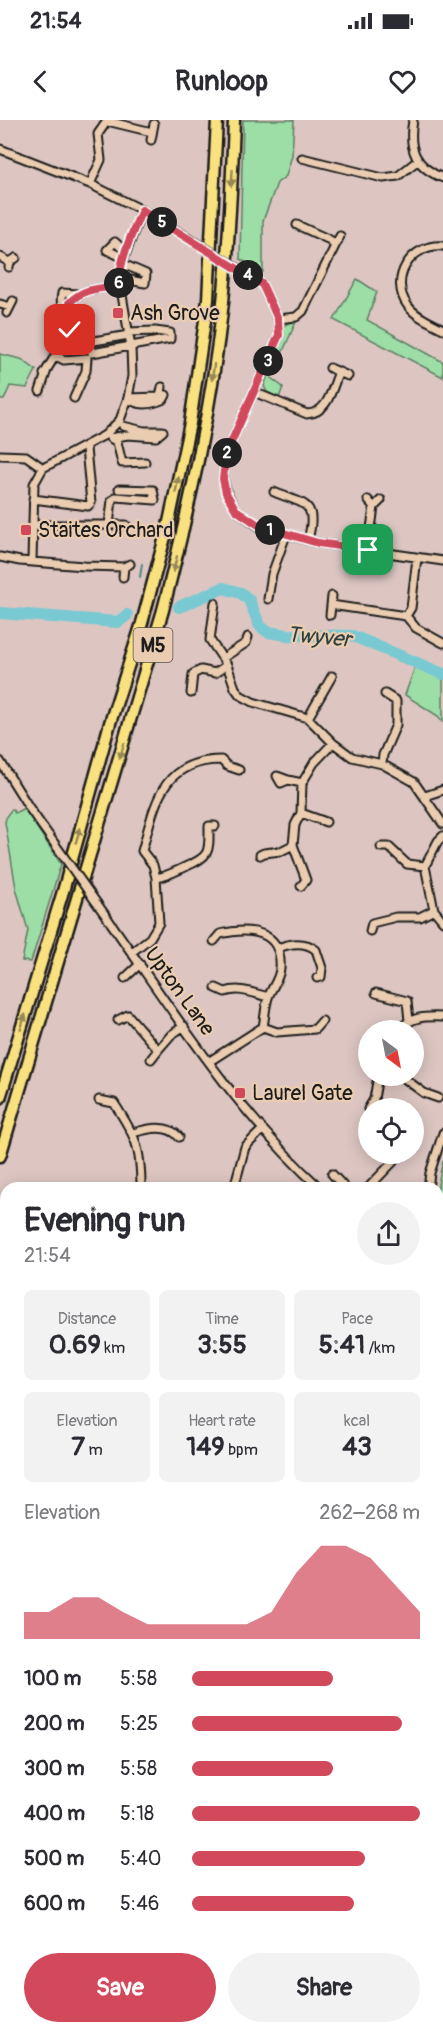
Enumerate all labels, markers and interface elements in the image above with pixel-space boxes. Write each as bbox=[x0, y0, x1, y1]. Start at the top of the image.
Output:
text: 21:54 bbox=[30, 7, 81, 35]
icon: back bbox=[24, 65, 57, 98]
text: Runloop bbox=[175, 65, 268, 98]
icon: heart bbox=[386, 65, 419, 98]
one-way arrow bbox=[227, 169, 236, 188]
pin: 5 bbox=[147, 207, 177, 237]
text: 5 bbox=[158, 212, 166, 232]
pin: 4 bbox=[233, 260, 263, 290]
text: 4 bbox=[243, 265, 253, 285]
pin: 6 bbox=[104, 268, 134, 298]
text: 6 bbox=[114, 273, 124, 293]
place label: Ash Grove bbox=[130, 300, 220, 327]
pin bbox=[44, 304, 95, 355]
marker: Ash Grove bbox=[111, 306, 125, 320]
icon: check bbox=[53, 313, 86, 346]
pin: 3 bbox=[253, 346, 283, 376]
text: 3 bbox=[264, 351, 272, 371]
one-way arrow bbox=[208, 363, 217, 382]
pin: 2 bbox=[212, 438, 242, 468]
text: 2 bbox=[223, 443, 231, 463]
one-way arrow bbox=[172, 476, 182, 495]
pin: 1 bbox=[255, 515, 285, 545]
place label: Staites Orchard bbox=[38, 517, 173, 544]
text: 1 bbox=[267, 520, 273, 540]
marker: Staites Orchard bbox=[19, 523, 33, 537]
pin bbox=[342, 524, 393, 575]
icon: arrive bbox=[351, 533, 384, 566]
one-way arrow bbox=[170, 554, 180, 573]
water label: Twyver bbox=[286, 620, 355, 654]
road number: M5 bbox=[134, 628, 172, 662]
one-way arrow bbox=[117, 742, 126, 760]
one-way arrow bbox=[74, 826, 84, 844]
street label: Upton Lane bbox=[138, 942, 221, 1041]
one-way arrow bbox=[19, 1013, 28, 1031]
north arrow bbox=[358, 1020, 424, 1086]
map controls bbox=[358, 1020, 424, 1164]
place label: Laurel Gate bbox=[252, 1080, 353, 1107]
marker: Laurel Gate bbox=[233, 1086, 247, 1100]
button: locate bbox=[358, 1098, 424, 1164]
text: Evening run bbox=[24, 1200, 185, 1241]
button: share bbox=[357, 1202, 420, 1265]
text: 21:54 bbox=[24, 1243, 71, 1268]
text: Distance bbox=[58, 1309, 116, 1329]
text: Time bbox=[205, 1309, 239, 1329]
text: Pace bbox=[341, 1309, 373, 1329]
text: 0.69 bbox=[49, 1329, 101, 1361]
text: 3:55 bbox=[197, 1329, 247, 1361]
text: 5:41 bbox=[319, 1329, 365, 1361]
text: km bbox=[101, 1338, 125, 1358]
text: /km bbox=[365, 1338, 395, 1358]
text: Elevation bbox=[57, 1411, 117, 1431]
text: Heart rate bbox=[188, 1411, 256, 1431]
text: kcal bbox=[344, 1411, 370, 1431]
text: 7 bbox=[71, 1431, 85, 1463]
text: 149 bbox=[186, 1431, 225, 1463]
text: 43 bbox=[342, 1431, 372, 1463]
text: m bbox=[85, 1440, 103, 1460]
text: bpm bbox=[225, 1440, 258, 1460]
text: Elevation bbox=[24, 1500, 100, 1525]
text: 262–268 m bbox=[319, 1500, 420, 1525]
text: 100 m bbox=[24, 1666, 81, 1691]
text: 5:58 bbox=[120, 1666, 157, 1691]
text: 200 m bbox=[24, 1711, 85, 1736]
text: 5:25 bbox=[120, 1711, 158, 1736]
text: 300 m bbox=[24, 1756, 85, 1781]
text: 5:58 bbox=[120, 1756, 157, 1781]
text: 400 m bbox=[24, 1801, 85, 1826]
text: 5:18 bbox=[120, 1801, 154, 1826]
text: 500 m bbox=[24, 1846, 84, 1871]
text: 5:40 bbox=[120, 1846, 161, 1871]
text: 600 m bbox=[24, 1891, 85, 1916]
text: 5:46 bbox=[120, 1891, 159, 1916]
button: Save bbox=[24, 1953, 216, 2022]
button: Share bbox=[228, 1953, 420, 2022]

